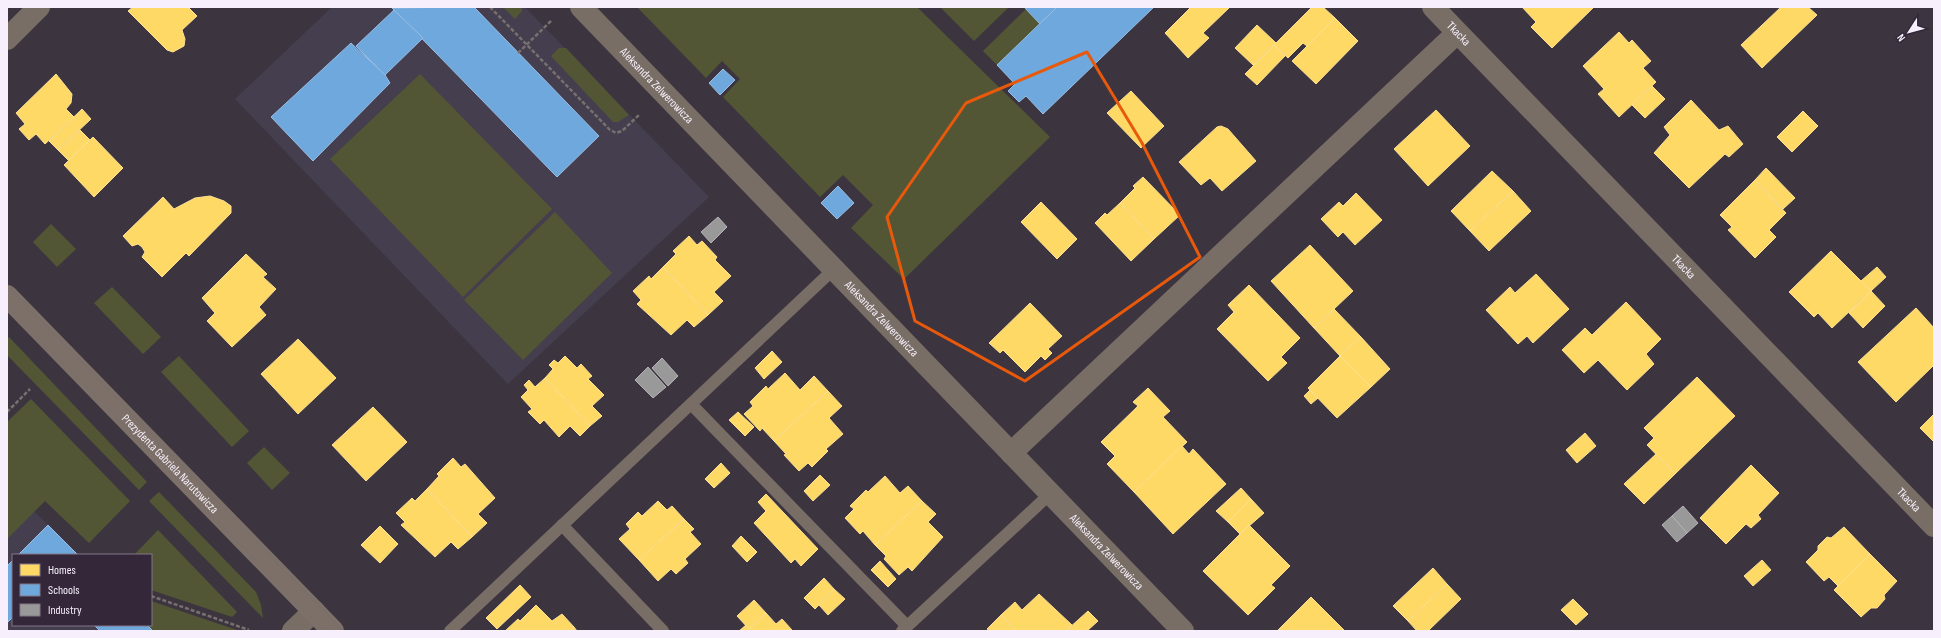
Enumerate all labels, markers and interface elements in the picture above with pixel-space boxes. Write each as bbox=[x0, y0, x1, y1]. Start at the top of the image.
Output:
north arrow bbox=[1889, 12, 1929, 52]
street label: Tkacka bbox=[1444, 18, 1474, 49]
text: N bbox=[1894, 31, 1908, 44]
street label: Aleksandra Zelwerowicza bbox=[616, 44, 697, 127]
street label: Tkacka bbox=[1669, 251, 1699, 282]
street label: Aleksandra Zelwerowicza bbox=[841, 277, 922, 360]
street label: Prezydenta Gabriela Narutowicza bbox=[119, 411, 222, 517]
street label: Tkacka bbox=[1894, 485, 1924, 515]
street label: Aleksandra Zelwerowicza bbox=[1066, 510, 1147, 593]
legend bbox=[12, 554, 152, 626]
text: Homes bbox=[48, 563, 76, 578]
text: Schools bbox=[48, 583, 80, 598]
text: Industry bbox=[48, 603, 82, 618]

